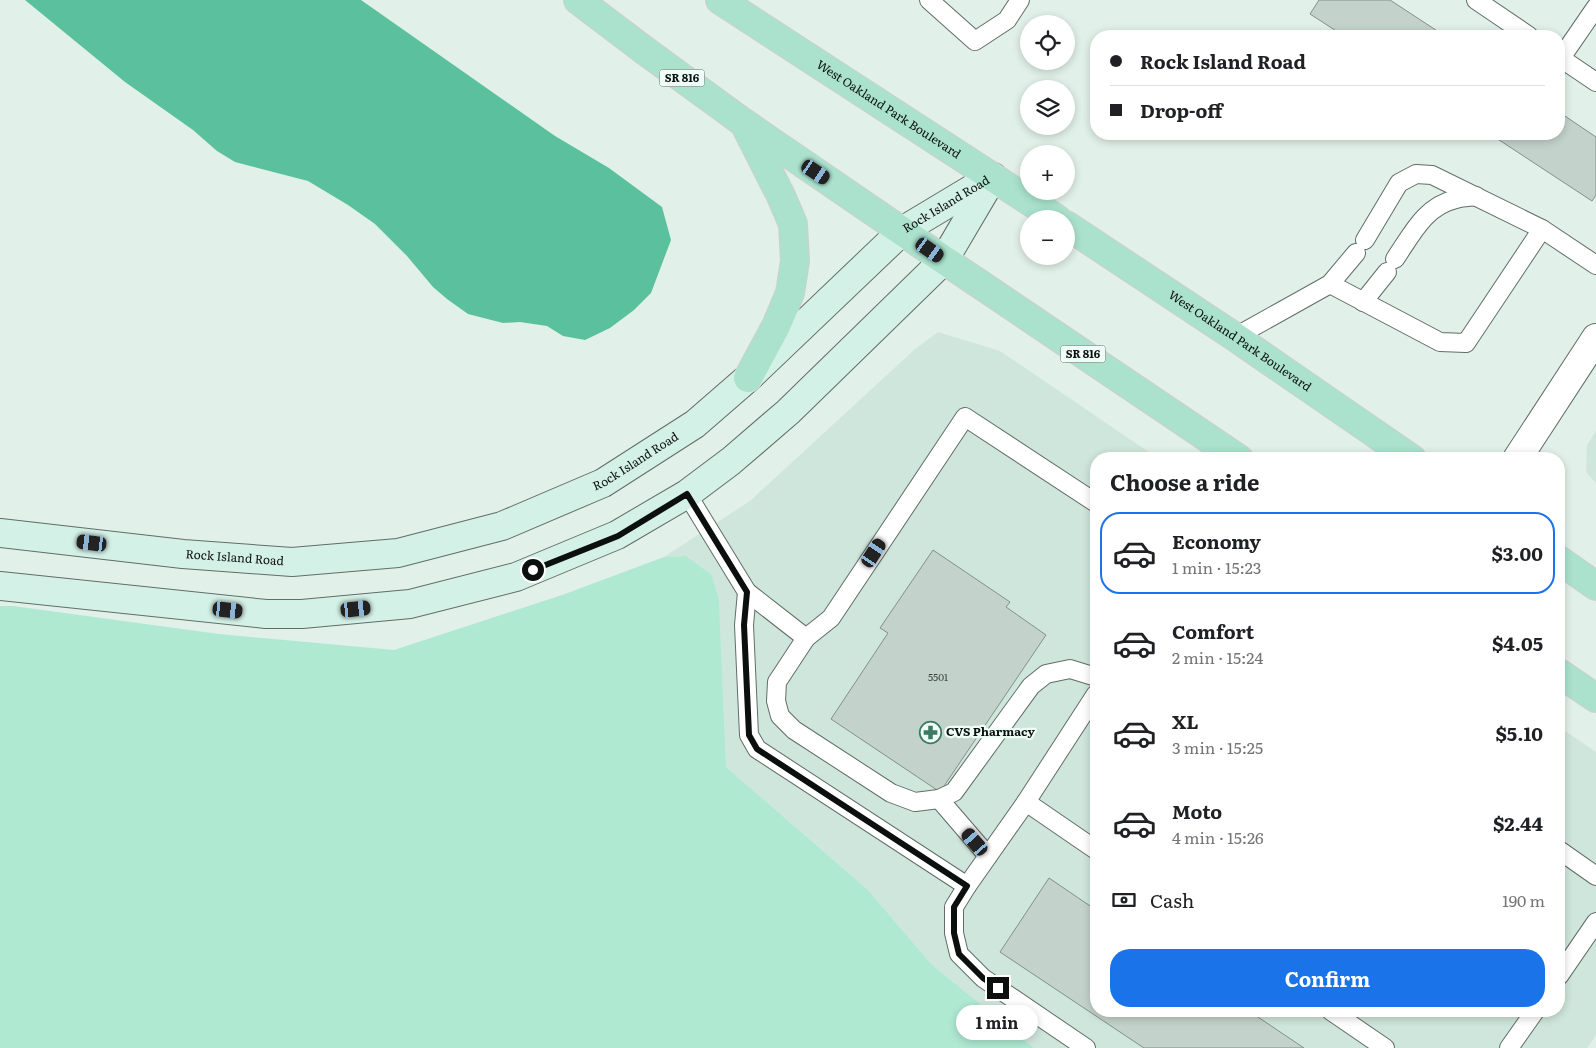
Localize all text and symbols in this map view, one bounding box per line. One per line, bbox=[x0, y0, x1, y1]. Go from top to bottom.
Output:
map controls bbox=[1020, 15, 1075, 265]
button: locate bbox=[1020, 15, 1075, 70]
text: Rock Island Road bbox=[1140, 47, 1306, 75]
street label: West Oakland Park Boulevard bbox=[813, 55, 965, 163]
road number: SR 816 bbox=[660, 70, 704, 86]
button: layers bbox=[1020, 80, 1075, 135]
text: Drop-off bbox=[1140, 96, 1223, 124]
button: + bbox=[1020, 145, 1075, 200]
car bbox=[799, 157, 832, 187]
street label: Rock Island Road bbox=[899, 170, 993, 237]
button: − bbox=[1020, 210, 1075, 265]
car bbox=[913, 235, 946, 265]
street label: West Oakland Park Boulevard bbox=[1165, 285, 1316, 395]
road number: SR 816 bbox=[1060, 346, 1106, 362]
street label: Rock Island Road bbox=[590, 427, 682, 494]
text: Choose a ride bbox=[1110, 465, 1259, 498]
text: Economy bbox=[1172, 527, 1261, 555]
icon: car bbox=[1112, 531, 1157, 576]
car bbox=[76, 534, 107, 552]
car bbox=[859, 536, 888, 570]
text: $3.00 bbox=[1491, 539, 1543, 567]
street label: Rock Island Road bbox=[185, 544, 285, 569]
text: 1 min · 15:23 bbox=[1172, 555, 1261, 579]
route start bbox=[522, 559, 544, 581]
car bbox=[340, 600, 371, 618]
car bbox=[212, 601, 243, 619]
text: Comfort bbox=[1172, 617, 1254, 645]
icon: car bbox=[1112, 621, 1157, 666]
text: $4.05 bbox=[1492, 629, 1543, 657]
text: 2 min · 15:24 bbox=[1172, 645, 1263, 669]
house number: 5501 bbox=[928, 669, 948, 684]
text: XL bbox=[1172, 707, 1199, 735]
icon: car bbox=[1112, 711, 1157, 756]
text: $5.10 bbox=[1496, 719, 1543, 747]
pharmacy icon: CVS Pharmacy bbox=[918, 720, 942, 744]
place label: CVS Pharmacy bbox=[946, 722, 1036, 740]
text: 3 min · 15:25 bbox=[1172, 735, 1263, 759]
text: Moto bbox=[1172, 797, 1222, 825]
icon: car bbox=[1112, 801, 1157, 846]
text: $2.44 bbox=[1493, 809, 1543, 837]
text: 4 min · 15:26 bbox=[1172, 825, 1264, 849]
car bbox=[959, 826, 990, 858]
icon: cash bbox=[1110, 886, 1138, 914]
text: Cash bbox=[1150, 886, 1194, 914]
text: 190 m bbox=[1502, 888, 1545, 912]
button: Confirm bbox=[1110, 949, 1545, 1007]
route end bbox=[987, 977, 1009, 999]
callout: 1 min bbox=[957, 1006, 1039, 1040]
text: 1 min bbox=[976, 1010, 1018, 1034]

